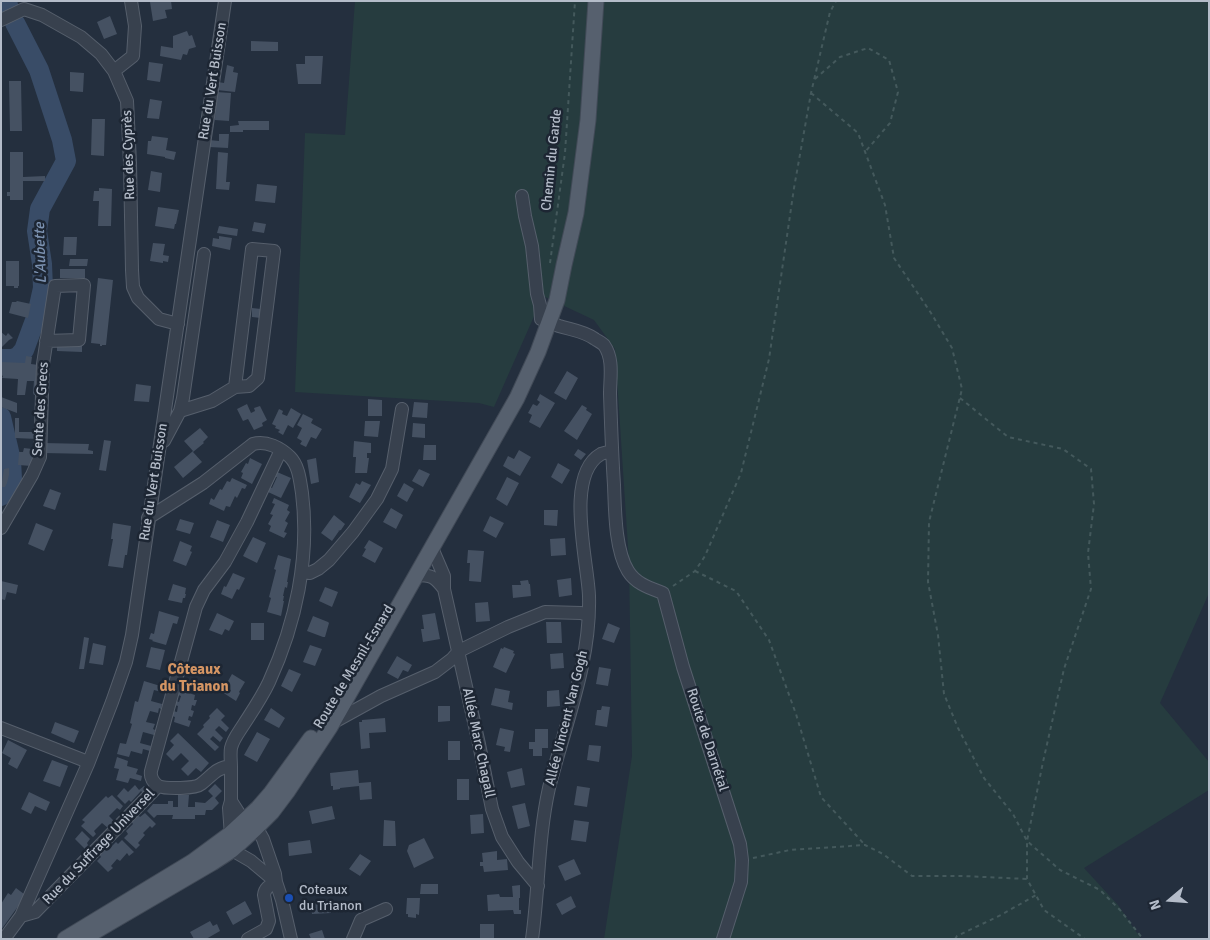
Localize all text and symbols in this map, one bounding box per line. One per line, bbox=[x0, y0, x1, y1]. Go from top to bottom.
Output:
street label: Rue du Vert Buisson bbox=[195, 21, 231, 141]
street label: Chemin du Garde bbox=[538, 108, 566, 212]
street label: Rue des Cyprès bbox=[119, 110, 139, 200]
water label: L'Aubette bbox=[31, 222, 51, 284]
street label: Sente des Grecs bbox=[29, 361, 53, 457]
street label: Rue du Vert Buisson bbox=[136, 422, 172, 542]
street label: Route de Mesnil-Esnard bbox=[310, 602, 398, 732]
street label: Allée Vincent Van Gogh bbox=[542, 649, 592, 787]
district label: Côteaux du Trianon bbox=[159, 661, 229, 696]
street label: Allée Marc Chagall bbox=[458, 686, 498, 800]
street label: Route de Darnétal bbox=[682, 686, 732, 794]
street label: Rue du Suffrage Universel bbox=[39, 786, 159, 908]
north arrow bbox=[1145, 875, 1195, 925]
place label: Coteaux du Trianon bbox=[299, 882, 362, 914]
marker: Coteaux du Trianon bbox=[283, 892, 295, 904]
text: N bbox=[1146, 898, 1165, 912]

